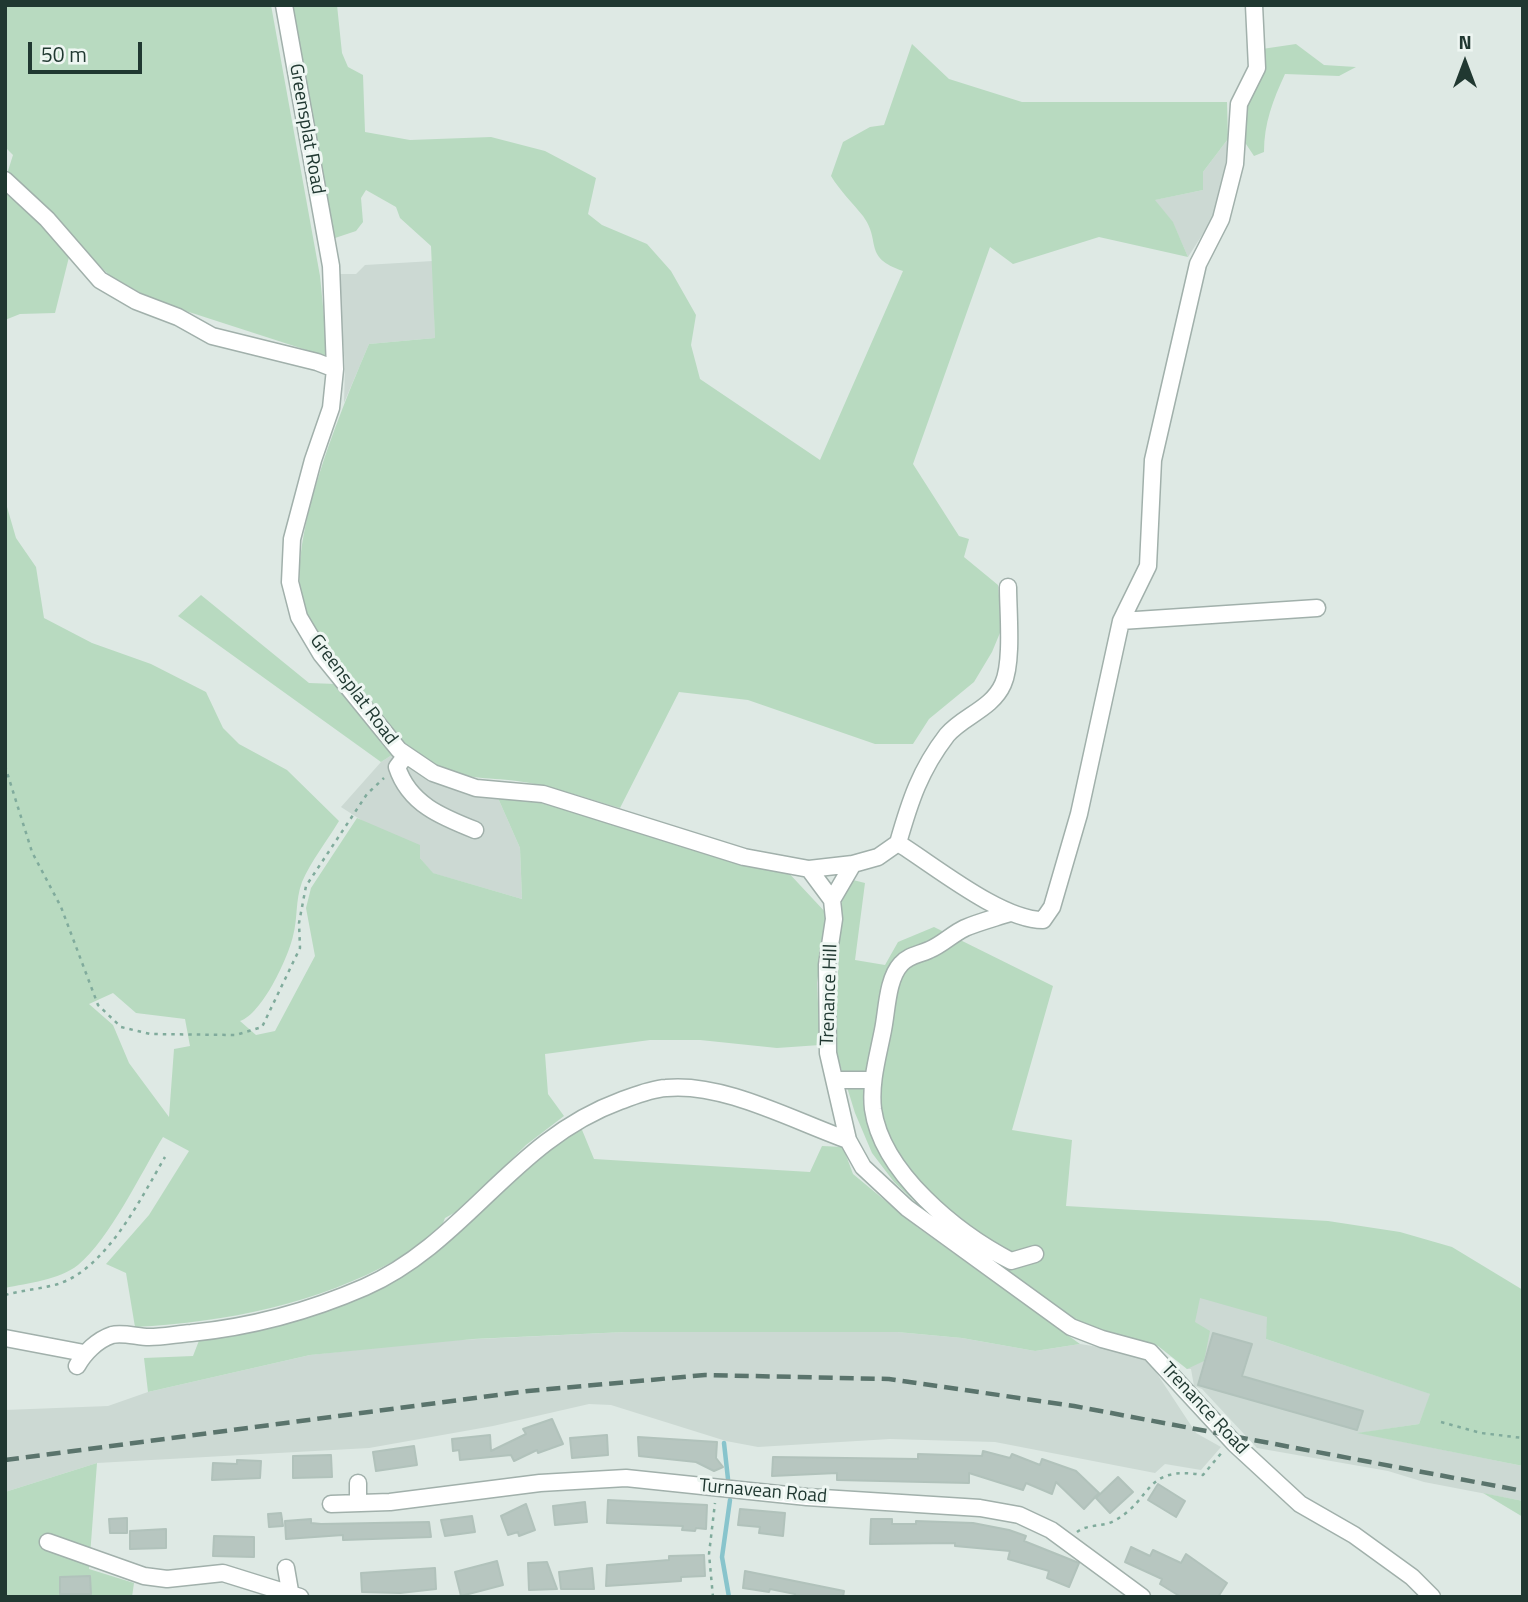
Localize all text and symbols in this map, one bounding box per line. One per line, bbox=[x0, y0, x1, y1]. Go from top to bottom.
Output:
text: N bbox=[1458, 27, 1472, 56]
scale bar bbox=[32, 28, 145, 72]
north arrow bbox=[1430, 28, 1500, 98]
text: 50 m bbox=[41, 38, 87, 70]
street label: Greensplat Road bbox=[283, 62, 329, 196]
street label: Greensplat Road bbox=[304, 630, 402, 750]
street label: Trenance Hill bbox=[817, 944, 843, 1046]
street label: Trenance Road bbox=[1156, 1358, 1252, 1460]
street label: Turnavean Road bbox=[698, 1475, 828, 1509]

